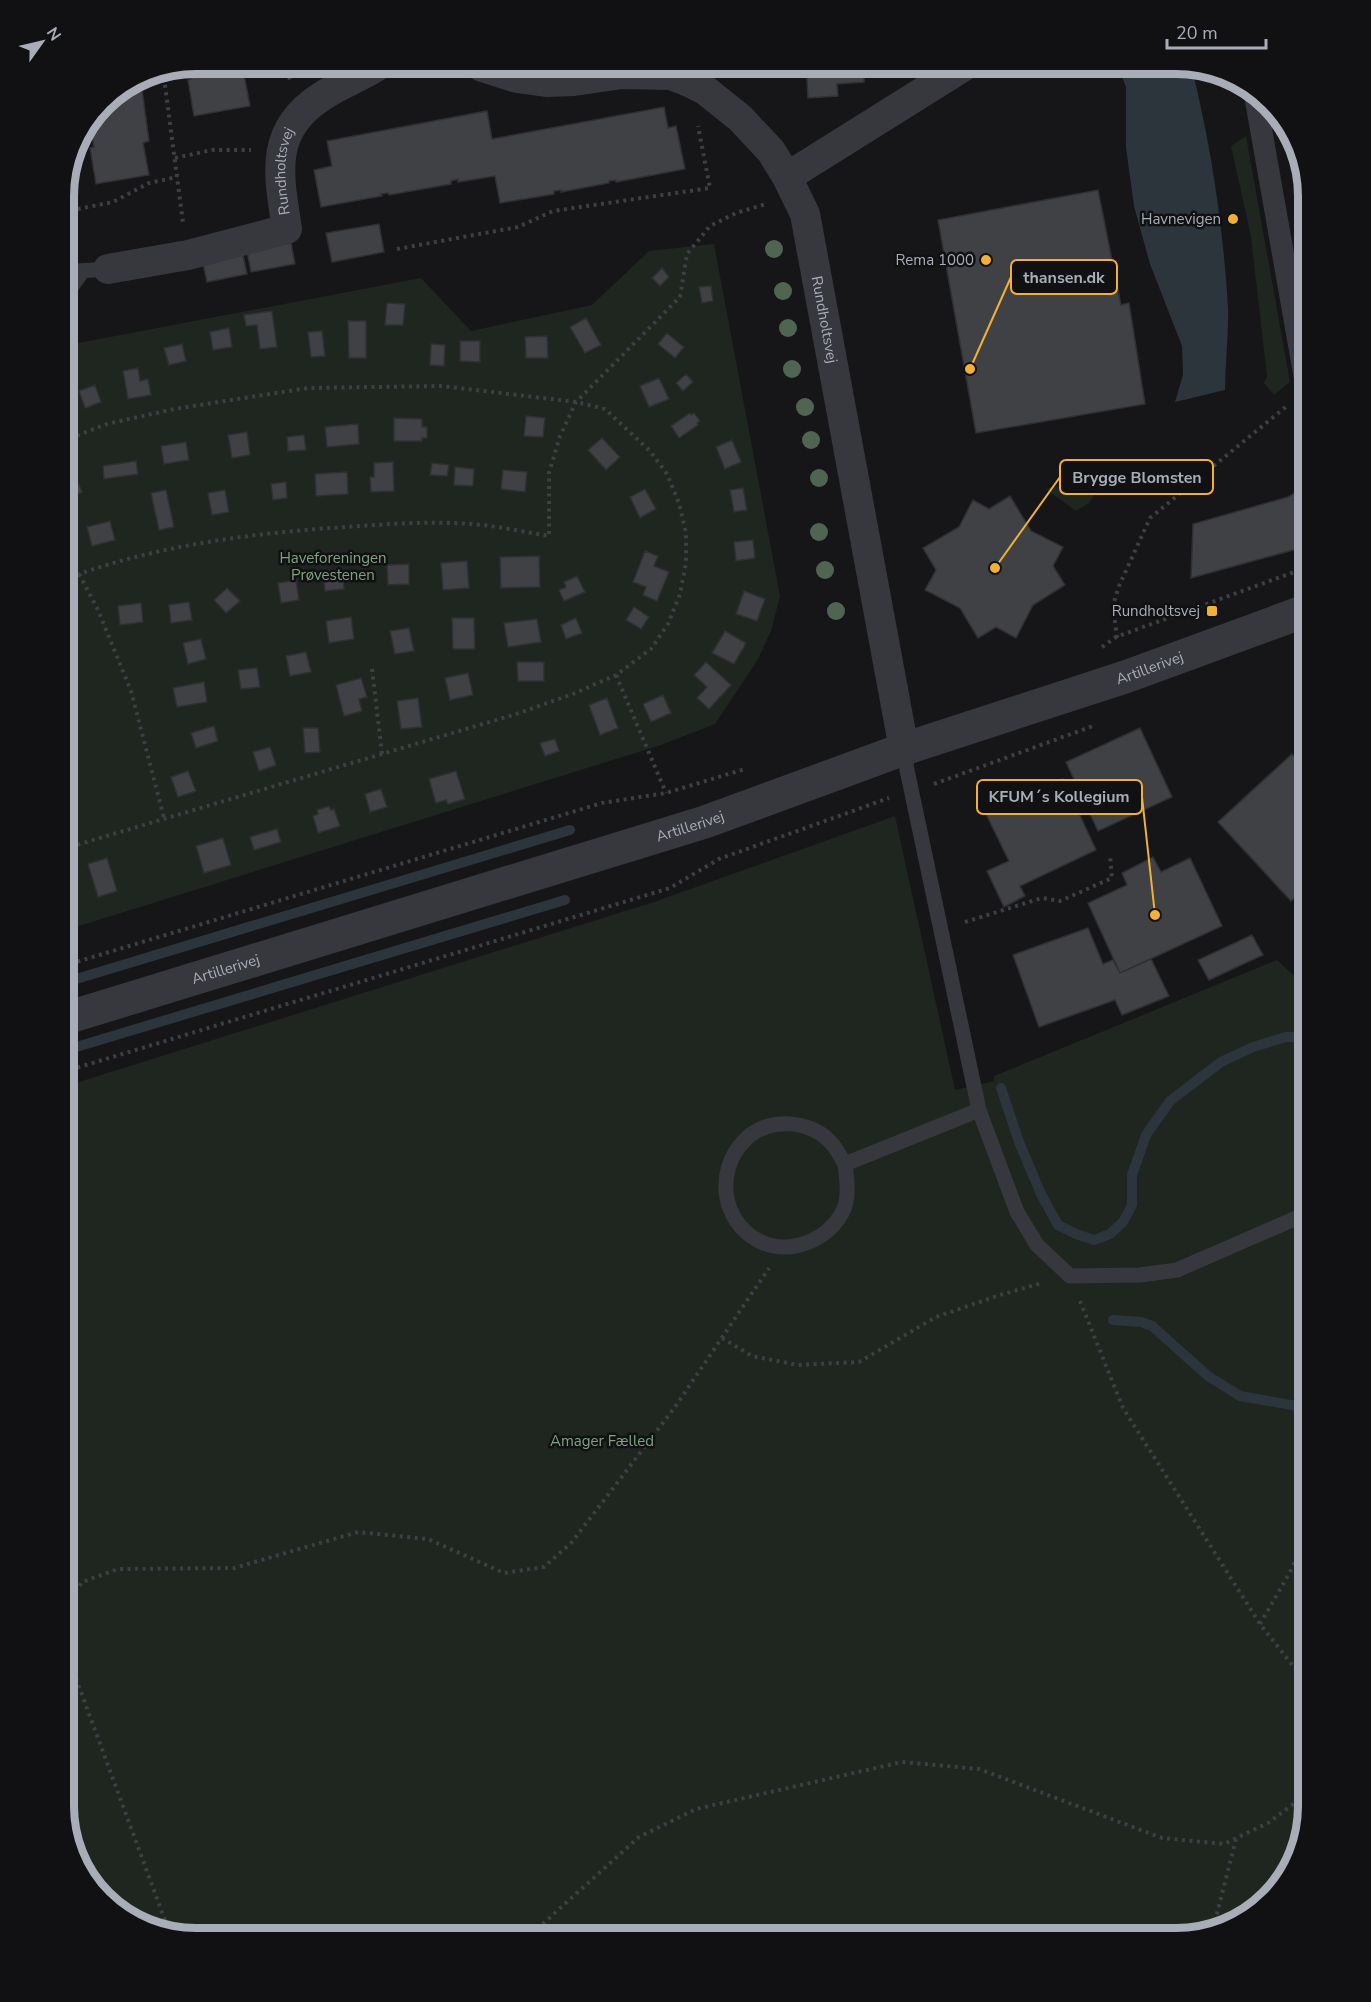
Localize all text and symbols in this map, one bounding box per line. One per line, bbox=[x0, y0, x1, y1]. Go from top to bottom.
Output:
north arrow bbox=[12, 12, 72, 72]
scale bar bbox=[1167, 12, 1266, 50]
text: 20 m bbox=[1176, 21, 1218, 45]
text: N bbox=[41, 23, 66, 45]
street label: Rundholtsvej bbox=[270, 124, 299, 216]
place label: Havnevigen bbox=[1141, 209, 1221, 229]
marker: Havnevigen bbox=[1226, 212, 1240, 226]
place label: Rema 1000 bbox=[896, 250, 974, 270]
marker: Rema 1000 bbox=[979, 253, 993, 267]
callout: thansen.dk bbox=[1011, 260, 1117, 294]
text: thansen.dk bbox=[1023, 267, 1105, 289]
street label: Rundholtsvej bbox=[807, 274, 842, 365]
callout: Brygge Blomsten bbox=[1060, 460, 1213, 494]
text: Brygge Blomsten bbox=[1072, 467, 1202, 489]
park label: Haveforeningen Prøvestenen bbox=[279, 548, 387, 585]
place label: Rundholtsvej bbox=[1112, 601, 1200, 621]
marker: Rundholtsvej bbox=[1205, 604, 1219, 618]
street label: Artillerivej bbox=[1113, 647, 1186, 689]
callout: KFUM´s Kollegium bbox=[977, 780, 1142, 814]
text: KFUM´s Kollegium bbox=[989, 786, 1129, 808]
street label: Artillerivej bbox=[654, 806, 727, 846]
street label: Artillerivej bbox=[189, 949, 262, 989]
park label: Amager Fælled bbox=[550, 1431, 654, 1451]

